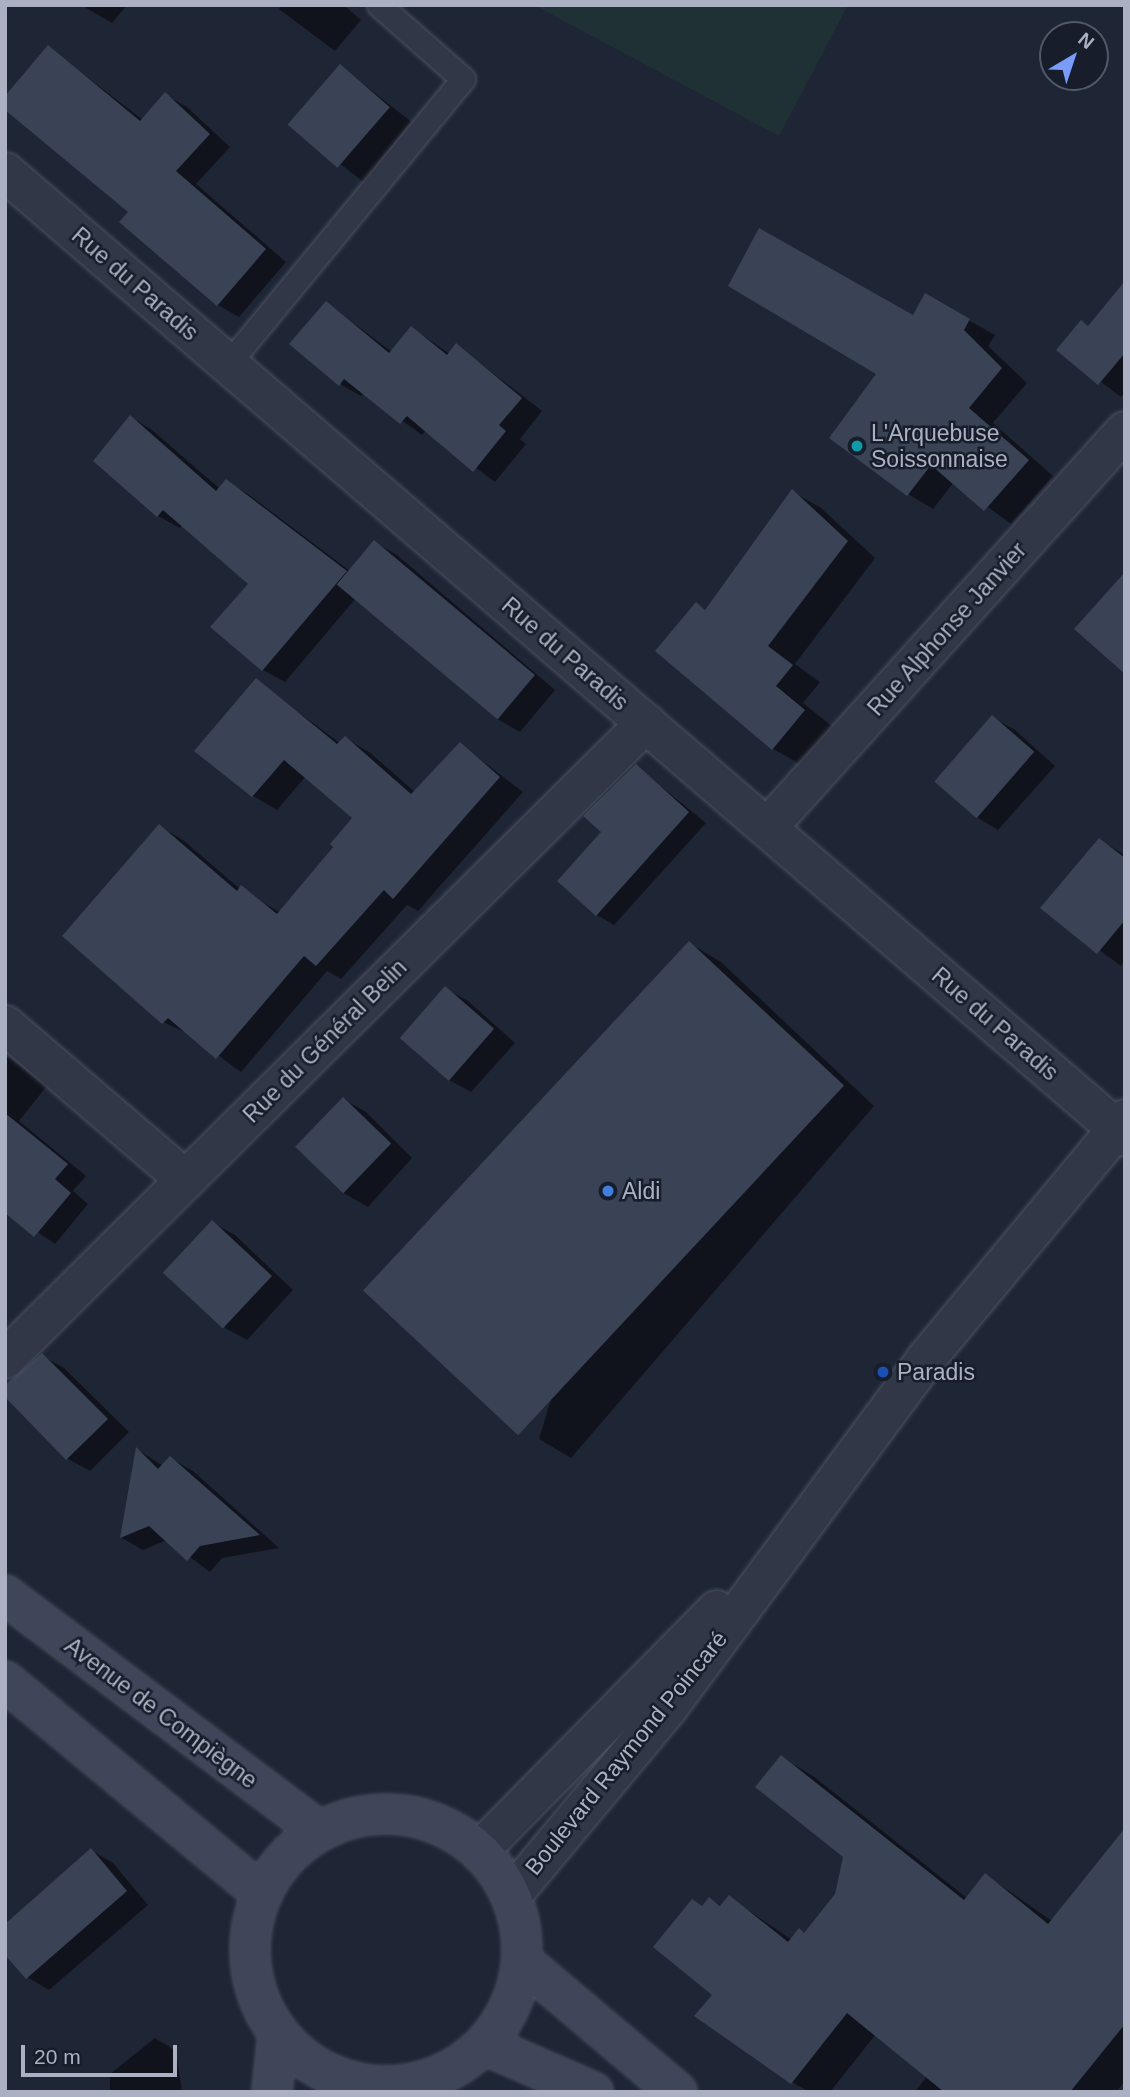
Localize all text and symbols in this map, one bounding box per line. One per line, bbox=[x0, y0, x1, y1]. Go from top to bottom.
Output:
north arrow bbox=[1039, 21, 1109, 91]
text: N bbox=[1074, 28, 1098, 53]
street label: Rue du Paradis bbox=[66, 222, 204, 346]
place label: L'Arquebuse Soissonnaise bbox=[871, 419, 1008, 473]
marker: L'Arquebuse Soissonnaise bbox=[849, 438, 865, 454]
street label: Rue Alphonse Janvier bbox=[861, 536, 1033, 722]
street label: Rue du Paradis bbox=[496, 592, 634, 716]
street label: Rue du Général Belin bbox=[237, 953, 413, 1129]
street label: Rue du Paradis bbox=[926, 962, 1064, 1086]
place label: Aldi bbox=[622, 1177, 660, 1205]
marker: Aldi bbox=[600, 1183, 616, 1199]
place label: Paradis bbox=[897, 1358, 975, 1386]
marker: Paradis bbox=[875, 1364, 891, 1380]
street label: Boulevard Raymond Poincaré bbox=[519, 1626, 733, 1880]
street label: Avenue de Compiègne bbox=[59, 1632, 263, 1794]
scale bar bbox=[24, 2030, 180, 2074]
text: 20 m bbox=[34, 2045, 81, 2068]

